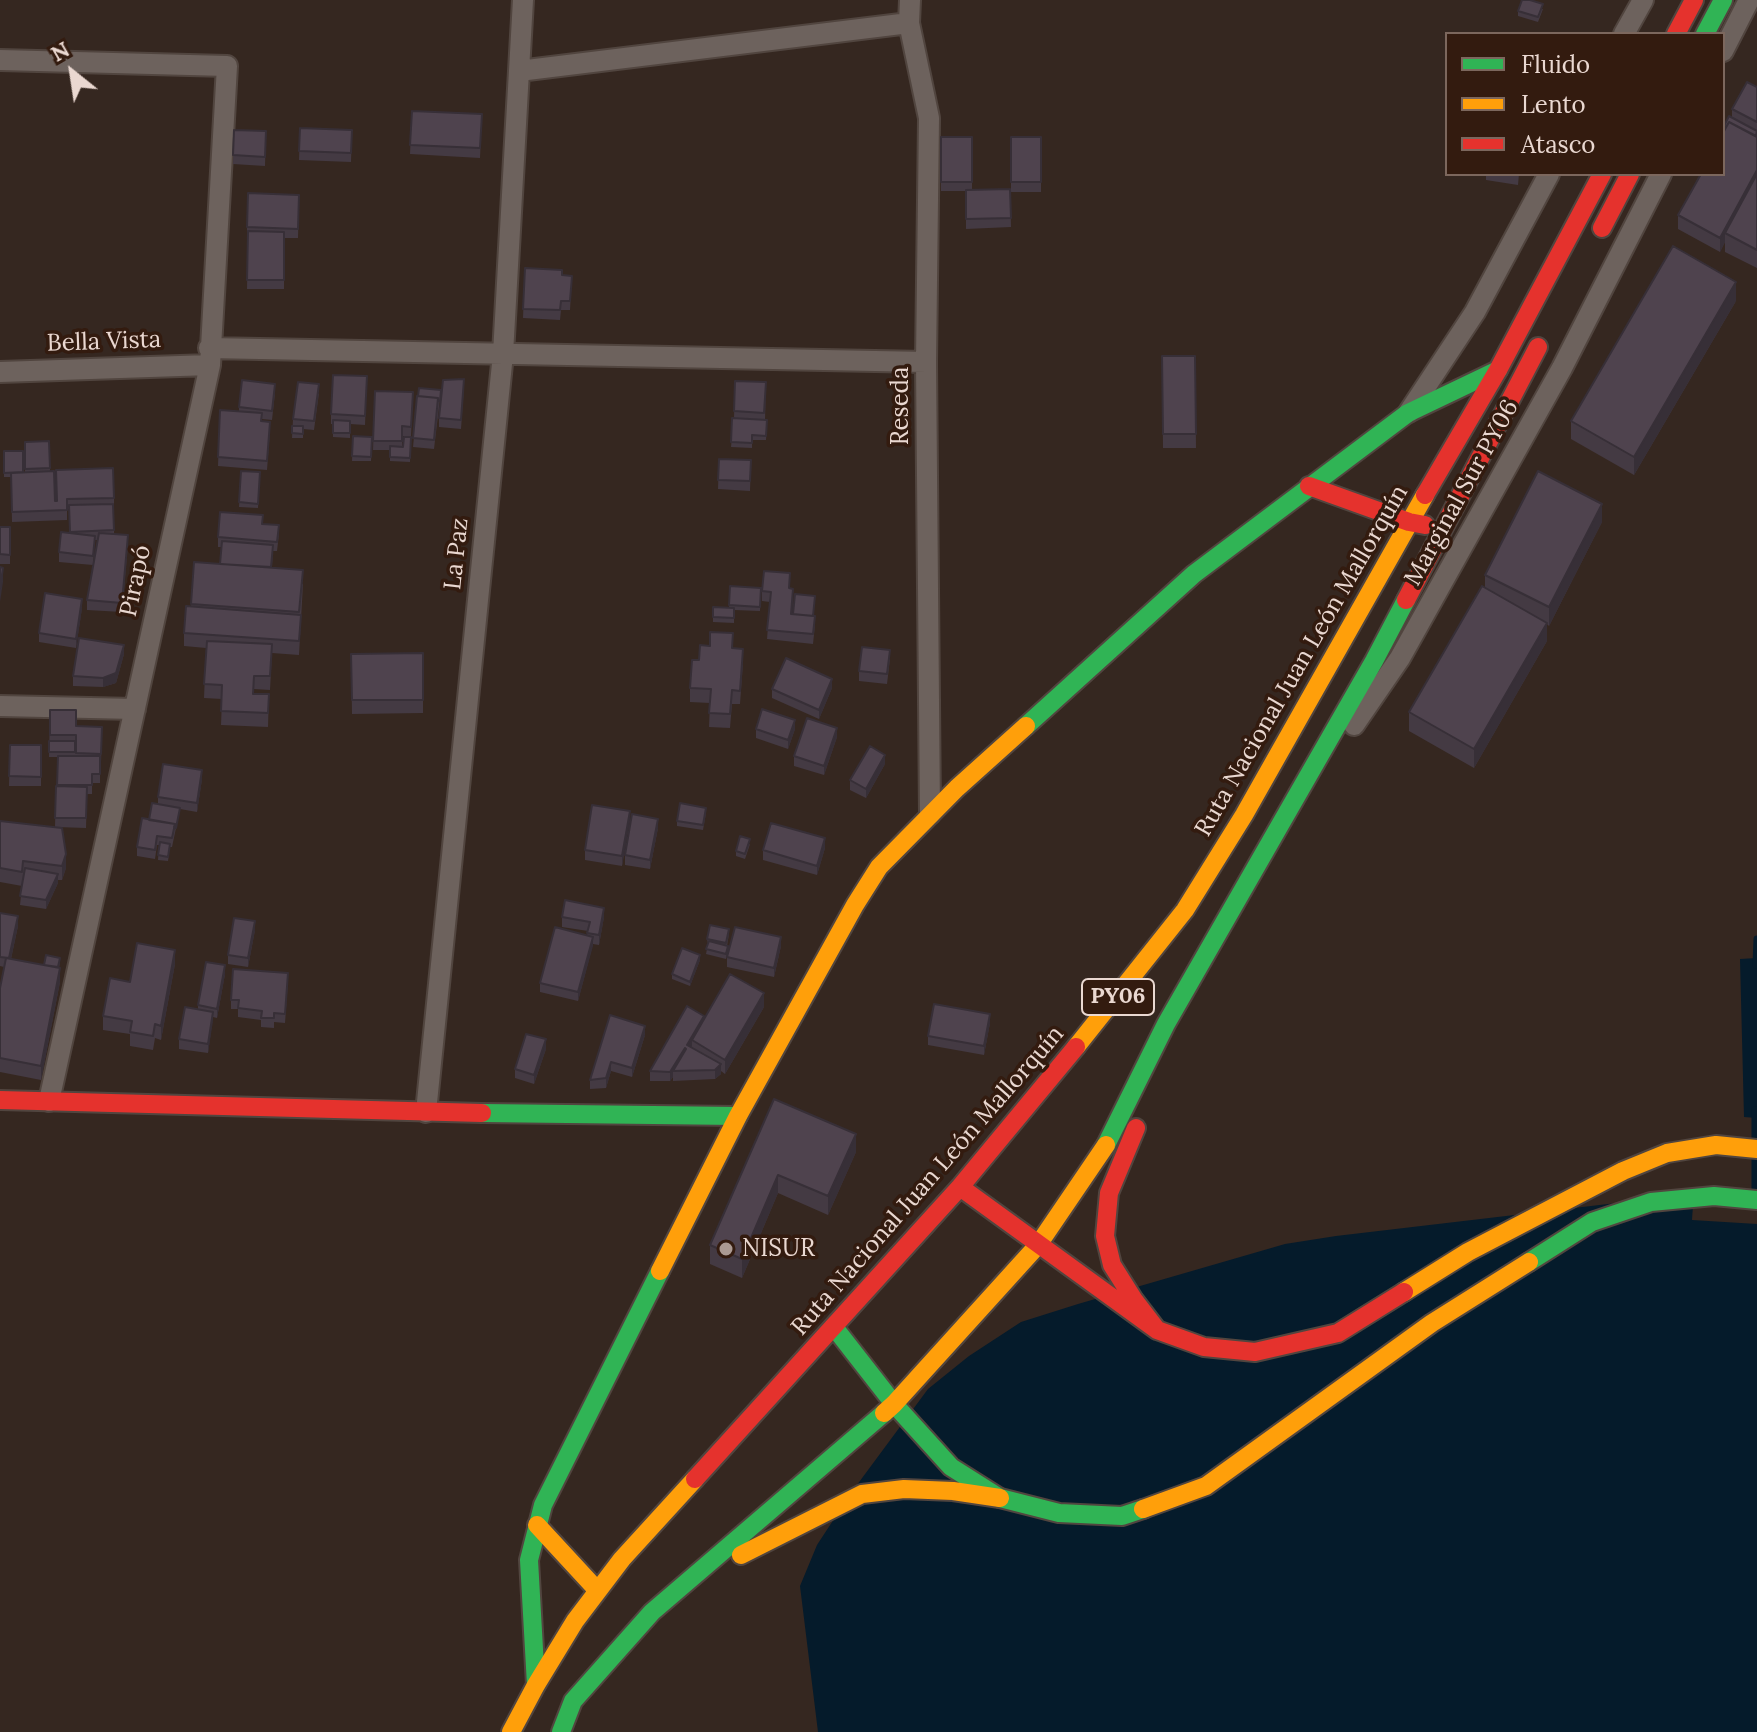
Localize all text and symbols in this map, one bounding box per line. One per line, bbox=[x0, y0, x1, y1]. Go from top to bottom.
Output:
north arrow bbox=[32, 32, 112, 112]
legend bbox=[1445, 32, 1725, 176]
text: N bbox=[46, 35, 74, 68]
text: Fluido bbox=[1521, 49, 1590, 80]
text: Lento bbox=[1521, 89, 1586, 120]
text: Atasco bbox=[1521, 129, 1595, 160]
street label: Bella Vista bbox=[46, 326, 162, 358]
street label: Reseda bbox=[887, 367, 915, 445]
street label: Marginal Sur PY06 bbox=[1399, 395, 1525, 591]
street label: Ruta Nacional Juan León Mallorquín bbox=[1189, 480, 1415, 842]
street label: La Paz bbox=[439, 517, 475, 591]
street label: Pirapó bbox=[114, 543, 158, 619]
road number: PY06 bbox=[1082, 979, 1154, 1015]
street label: Ruta Nacional Juan León Mallorquín bbox=[786, 1020, 1070, 1342]
place label: NISUR bbox=[742, 1235, 815, 1263]
marker: NISUR bbox=[717, 1240, 735, 1258]

